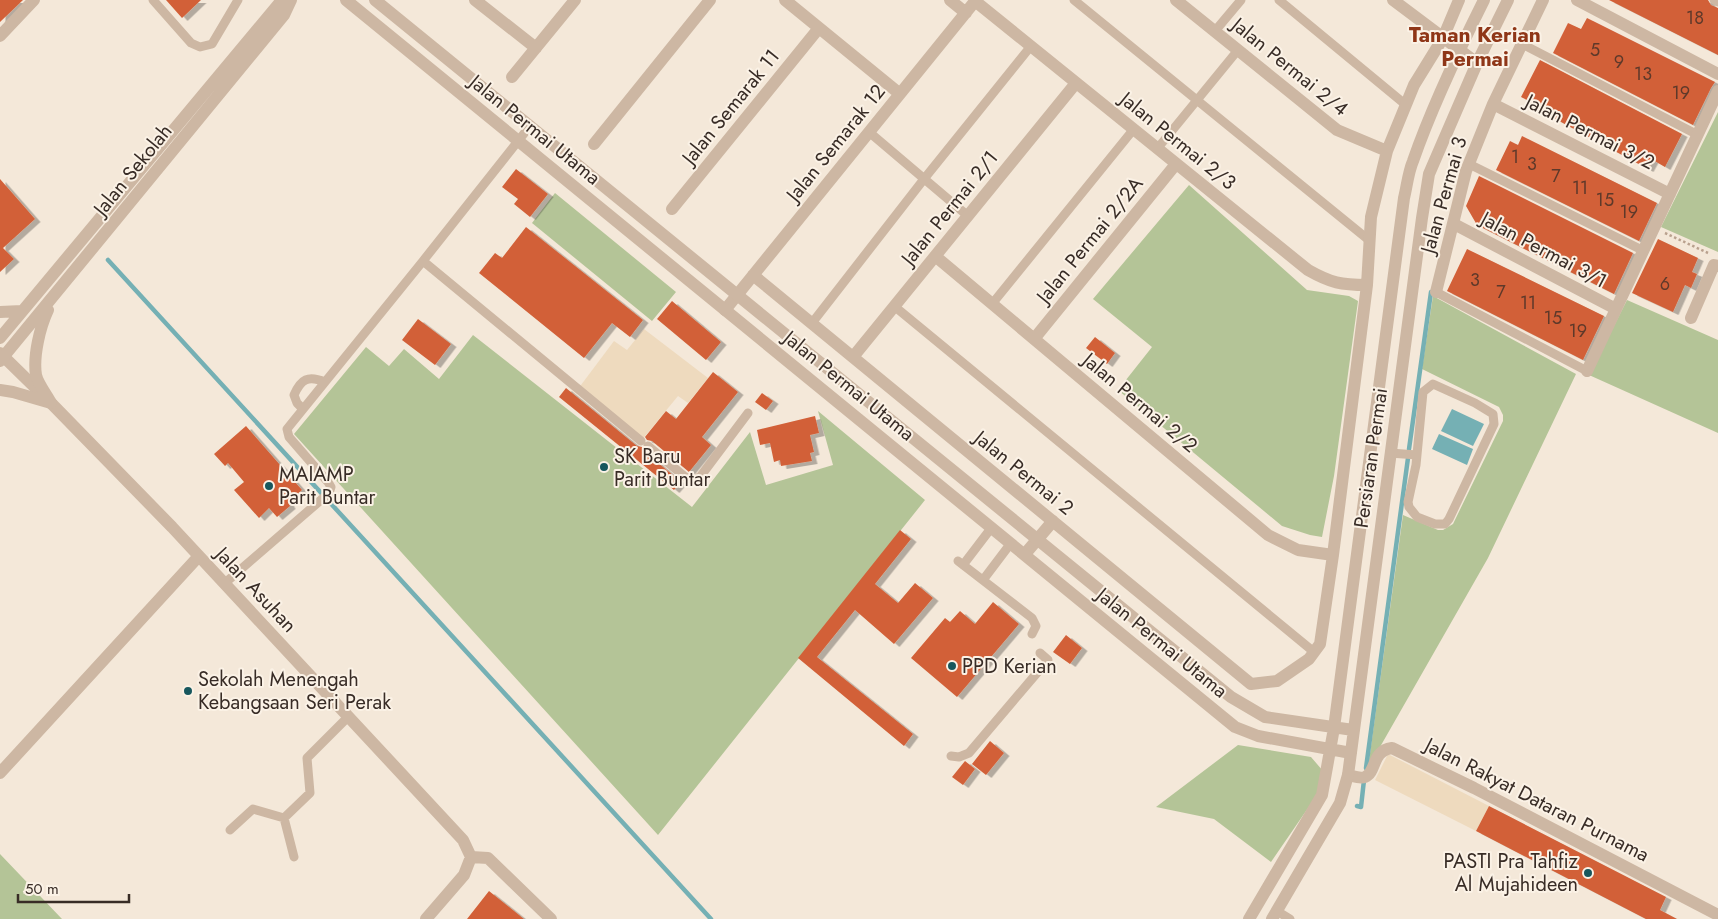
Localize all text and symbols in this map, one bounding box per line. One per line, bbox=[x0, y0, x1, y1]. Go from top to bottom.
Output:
house number: 18 bbox=[1686, 5, 1704, 31]
street label: Jalan Permai 2/4 bbox=[1223, 9, 1355, 123]
district label: Taman Kerian Permai bbox=[1409, 20, 1541, 74]
house number: 5 bbox=[1590, 37, 1600, 63]
street label: Jalan Semarak 11 bbox=[674, 43, 787, 173]
house number: 9 bbox=[1614, 49, 1624, 75]
house number: 13 bbox=[1634, 61, 1652, 87]
street label: Jalan Permai Utama bbox=[461, 66, 607, 192]
street label: Jalan Semarak 12 bbox=[778, 78, 892, 210]
house number: 19 bbox=[1672, 80, 1690, 106]
street label: Jalan Permai 2/3 bbox=[1111, 83, 1242, 197]
street label: Jalan Permai 3/2 bbox=[1522, 89, 1658, 175]
street label: Jalan Sekolah bbox=[85, 118, 179, 224]
street label: Jalan Permai 3 bbox=[1413, 133, 1474, 260]
house number: 1 bbox=[1511, 144, 1519, 170]
street label: Jalan Permai 2/1 bbox=[893, 145, 1005, 274]
house number: 3 bbox=[1527, 153, 1537, 175]
house number: 7 bbox=[1551, 163, 1561, 189]
street label: Jalan Permai 2/2A bbox=[1028, 170, 1151, 312]
house number: 11 bbox=[1572, 175, 1588, 201]
house number: 15 bbox=[1596, 187, 1614, 213]
house number: 19 bbox=[1620, 199, 1638, 225]
street label: Jalan Permai 3/1 bbox=[1473, 203, 1612, 295]
house number: 3 bbox=[1470, 267, 1480, 293]
house number: 6 bbox=[1660, 271, 1670, 297]
house number: 7 bbox=[1496, 279, 1506, 305]
house number: 11 bbox=[1520, 290, 1536, 316]
house number: 15 bbox=[1544, 305, 1562, 331]
house number: 19 bbox=[1569, 318, 1587, 344]
street label: Jalan Permai Utama bbox=[775, 322, 921, 448]
street label: Jalan Permai 2/2 bbox=[1074, 344, 1204, 460]
street label: Persiaran Permai bbox=[1347, 386, 1395, 530]
street label: Jalan Permai 2 bbox=[966, 422, 1080, 522]
place label: SK Baru Parit Buntar bbox=[614, 442, 710, 494]
place label: MAIAMP Parit Buntar bbox=[279, 460, 375, 512]
marker: SK Baru Parit Buntar bbox=[598, 461, 610, 473]
marker: MAIAMP Parit Buntar bbox=[263, 480, 275, 492]
street label: Jalan Asuhan bbox=[207, 539, 303, 639]
street label: Jalan Permai Utama bbox=[1088, 579, 1234, 705]
place label: PPD Kerian bbox=[962, 652, 1057, 681]
marker: PPD Kerian bbox=[946, 660, 958, 672]
place label: Sekolah Menengah Kebangsaan Seri Perak bbox=[198, 665, 391, 717]
marker: Sekolah Menengah Kebangsaan Seri Perak bbox=[182, 685, 194, 697]
street label: Jalan Rakyat Dataran Purnama bbox=[1417, 729, 1654, 869]
place label: PASTI Pra Tahfiz Al Mujahideen bbox=[1444, 847, 1578, 899]
marker: PASTI Pra Tahfiz Al Mujahideen bbox=[1582, 867, 1594, 879]
scale bar bbox=[18, 872, 129, 904]
text: 50 m bbox=[25, 878, 59, 900]

